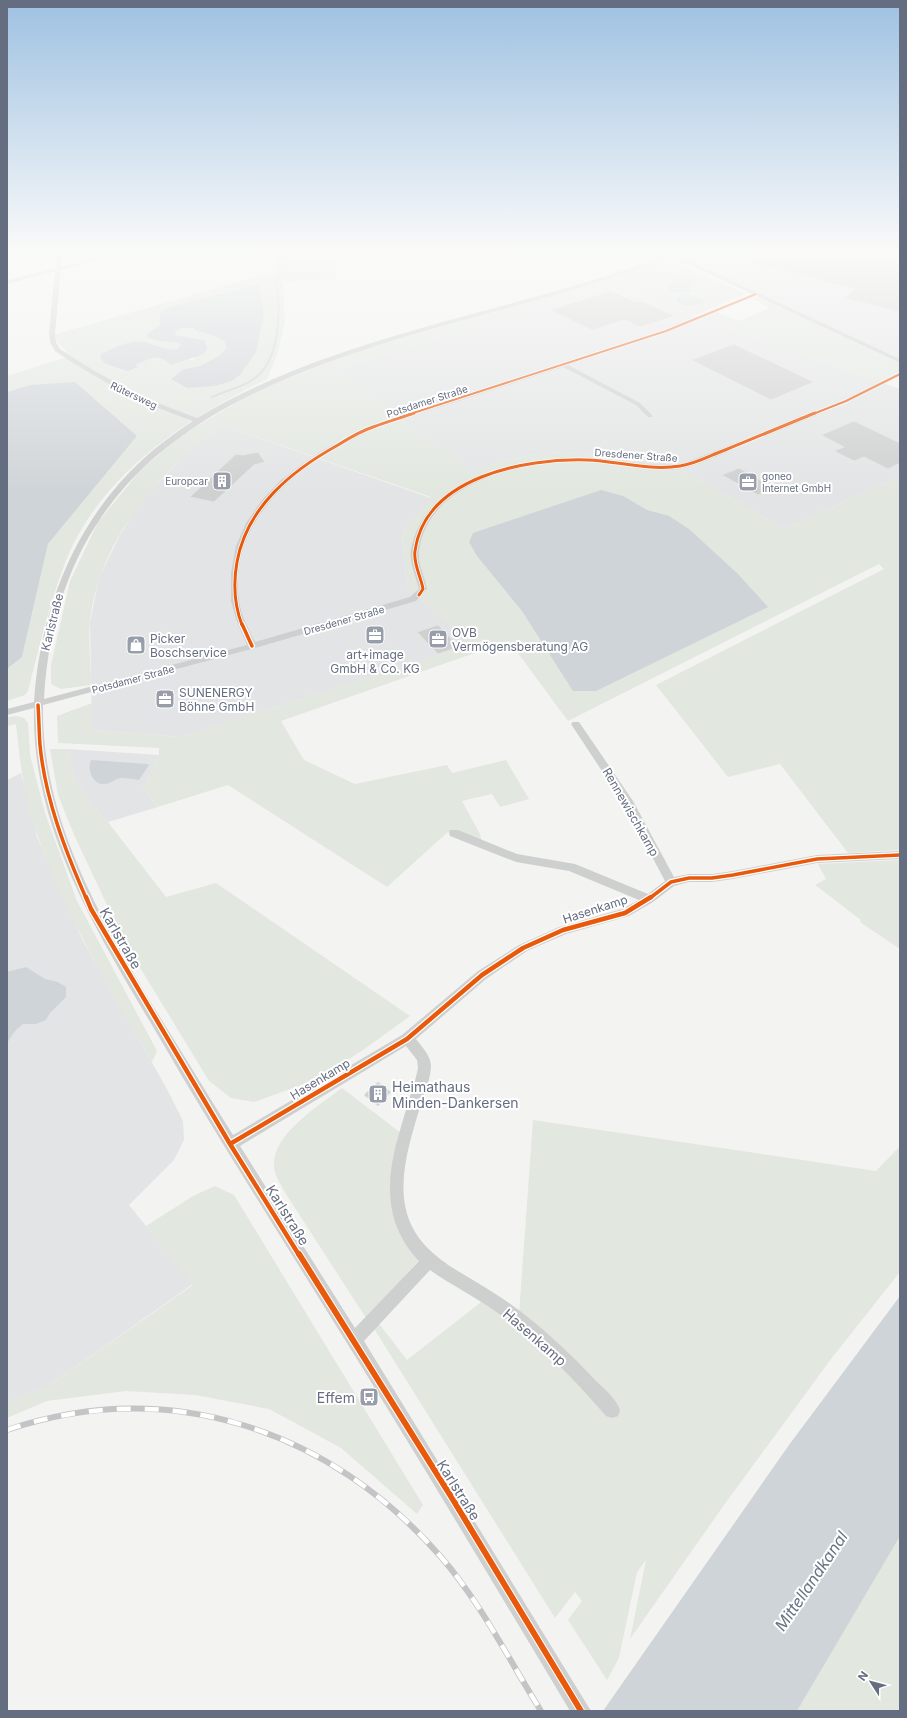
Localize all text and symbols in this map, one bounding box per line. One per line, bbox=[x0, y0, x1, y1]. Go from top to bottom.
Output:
street label: Rütersweg bbox=[109, 379, 159, 411]
street label: Potsdamer Straße bbox=[385, 382, 469, 420]
street label: Dresdener Straße bbox=[594, 446, 678, 464]
building icon: Europcar bbox=[211, 470, 233, 492]
place label: goneo Internet GmbH bbox=[762, 470, 831, 494]
office icon: goneo Internet GmbH bbox=[737, 471, 759, 493]
place label: Europcar bbox=[165, 475, 208, 487]
street label: Karlstraße bbox=[38, 592, 66, 652]
street label: Dresdener Straße bbox=[302, 603, 386, 637]
office icon: art+image GmbH & Co. KG bbox=[364, 624, 386, 646]
place label: OVB Vermögensberatung AG bbox=[452, 625, 588, 654]
office icon: OVB Vermögensberatung AG bbox=[427, 628, 449, 650]
place label: Picker Boschservice bbox=[150, 631, 227, 660]
shop icon: Picker Boschservice bbox=[125, 634, 147, 656]
place label: art+image GmbH & Co. KG bbox=[330, 647, 420, 676]
street label: Potsdamer Straße bbox=[91, 662, 176, 696]
place label: SUNENERGY Böhne GmbH bbox=[179, 685, 254, 714]
office icon: SUNENERGY Böhne GmbH bbox=[154, 688, 176, 710]
street label: Rennewischkamp bbox=[600, 765, 662, 859]
street label: Hasenkamp bbox=[561, 891, 629, 927]
street label: Karlstraße bbox=[97, 904, 145, 972]
street label: Hasenkamp bbox=[287, 1055, 353, 1103]
place label: Heimathaus Minden-Dankersen bbox=[392, 1078, 519, 1111]
building icon: Heimathaus Minden-Dankersen bbox=[367, 1083, 389, 1105]
street label: Karlstraße bbox=[263, 1182, 313, 1248]
street label: Hasenkamp bbox=[500, 1305, 570, 1369]
bus stop icon: Effem bbox=[358, 1386, 380, 1408]
place label: Effem bbox=[317, 1389, 355, 1406]
street label: Karlstraße bbox=[434, 1457, 484, 1523]
water label: Mittellandkanal bbox=[770, 1527, 852, 1635]
north arrow bbox=[851, 1662, 891, 1702]
text: N bbox=[855, 1669, 871, 1684]

